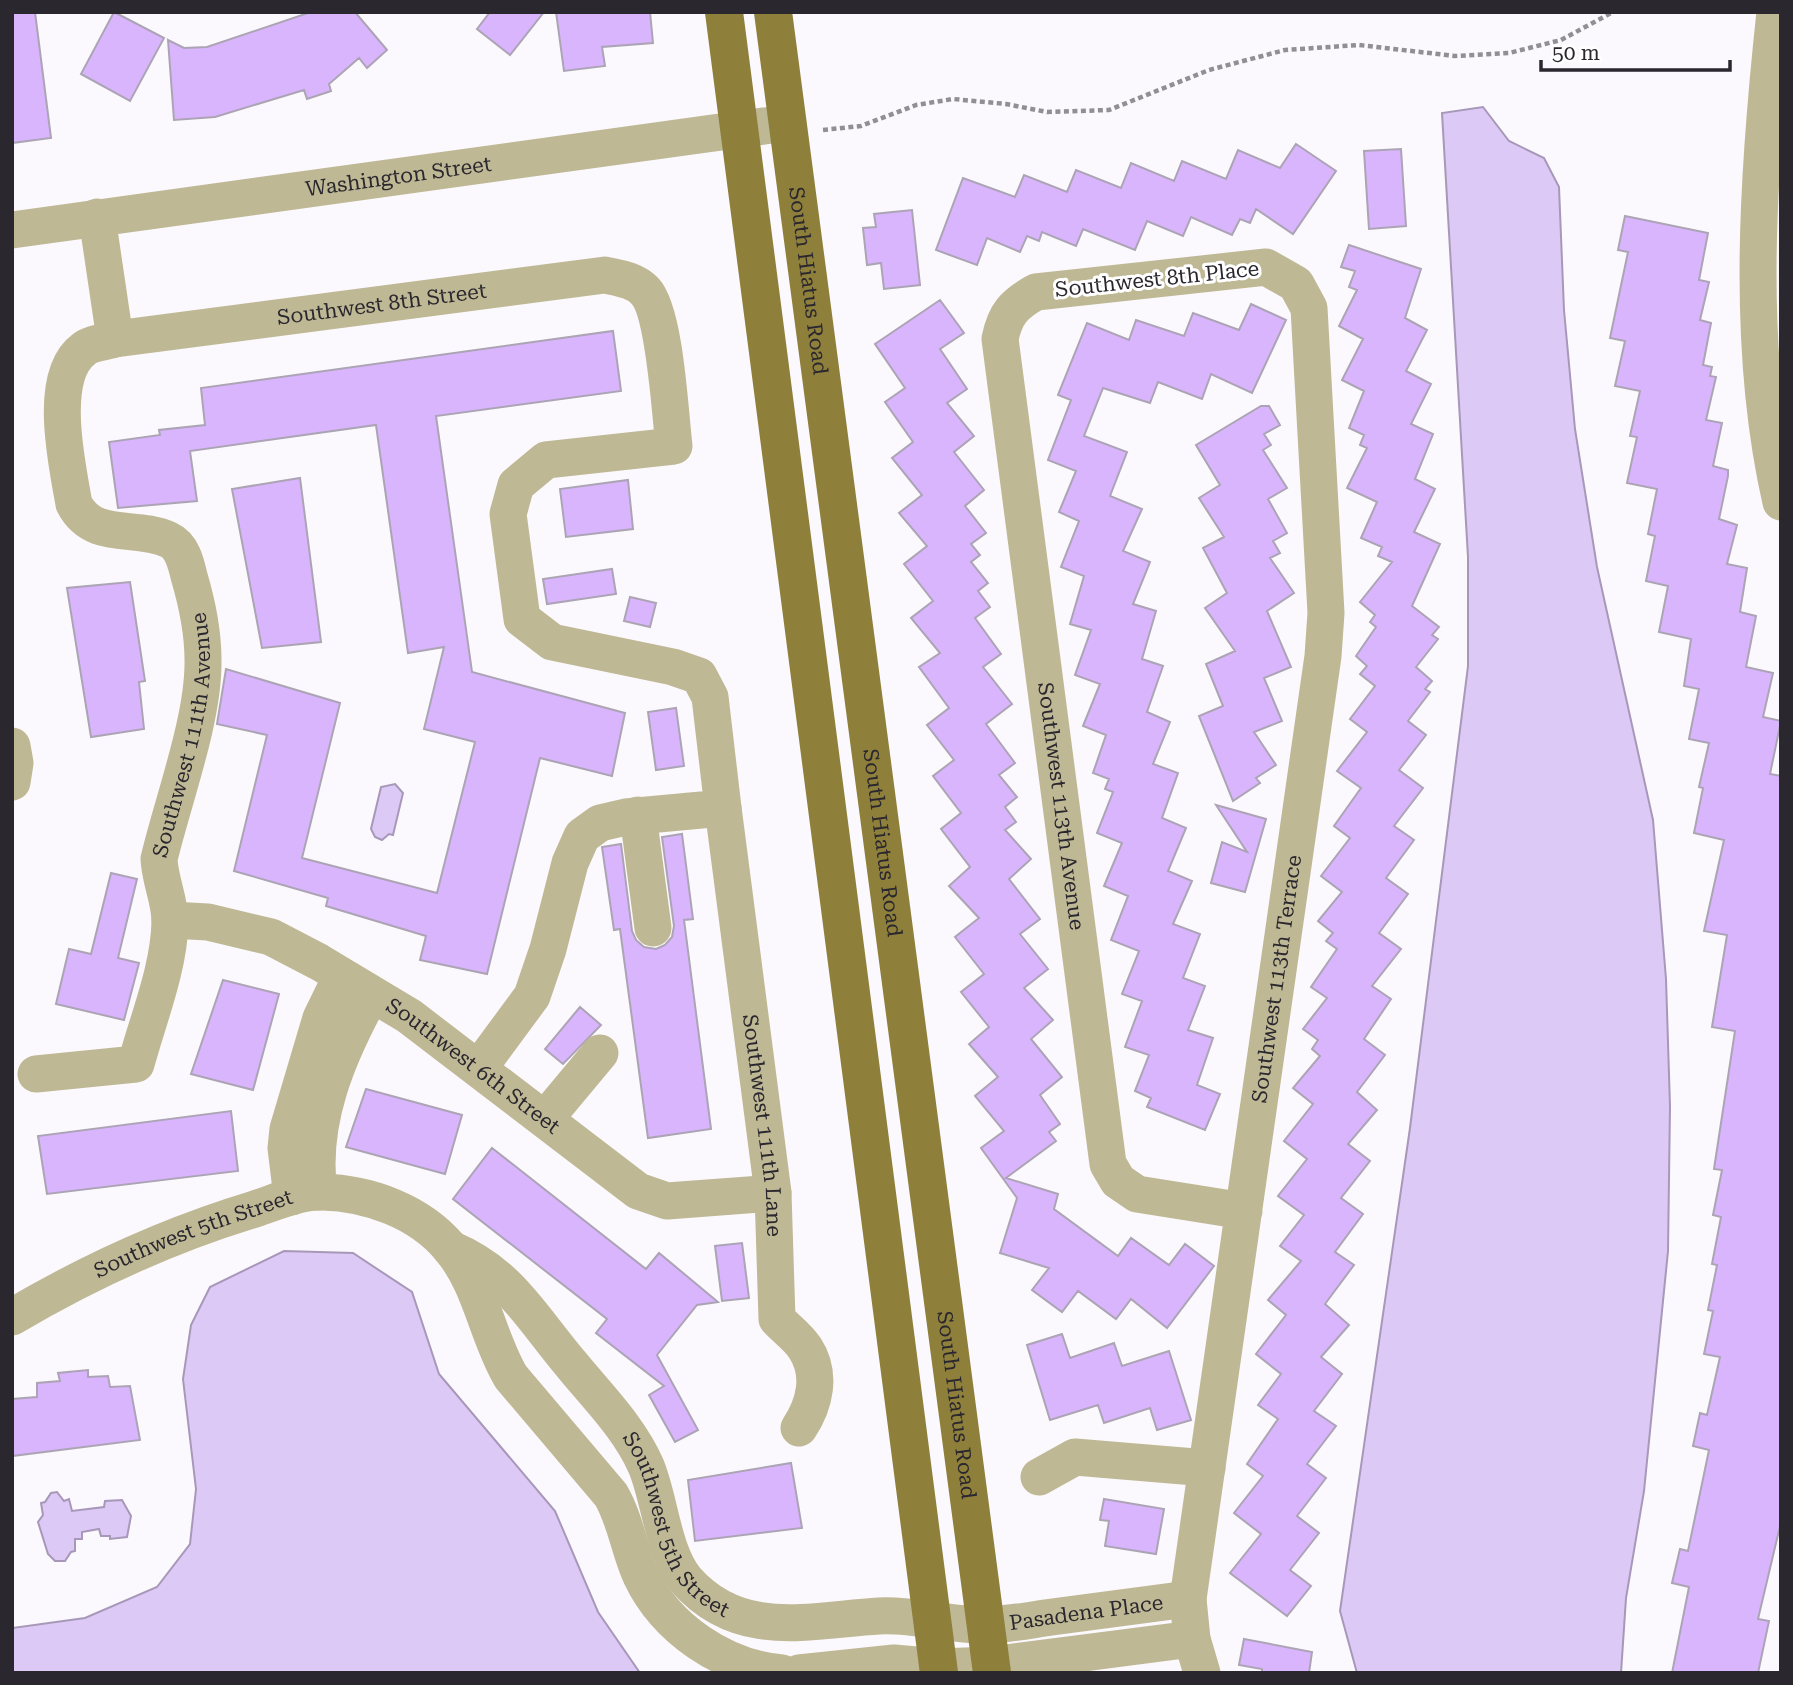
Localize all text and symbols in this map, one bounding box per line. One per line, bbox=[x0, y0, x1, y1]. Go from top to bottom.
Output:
scale bar bbox=[1541, 28, 1730, 72]
text: 50 m bbox=[1552, 41, 1600, 65]
street label: Washington Street bbox=[304, 152, 493, 201]
street label: South Hiatus Road bbox=[784, 185, 833, 377]
street label: Southwest 8th Place bbox=[1054, 256, 1260, 302]
street label: Southwest 8th Street bbox=[276, 279, 488, 330]
street label: Southwest 111th Avenue bbox=[148, 611, 215, 860]
street label: Southwest 113th Avenue bbox=[1033, 681, 1089, 932]
street label: South Hiatus Road bbox=[858, 747, 907, 939]
street label: Southwest 113th Terrace bbox=[1247, 853, 1306, 1104]
street label: Southwest 6th Street bbox=[382, 993, 565, 1139]
street label: Southwest 111th Lane bbox=[738, 1013, 786, 1237]
street label: Southwest 5th Street bbox=[90, 1185, 296, 1283]
street label: South Hiatus Road bbox=[932, 1309, 981, 1501]
street label: Southwest 5th Street bbox=[618, 1427, 733, 1622]
street label: Pasadena Place bbox=[1008, 1590, 1165, 1635]

